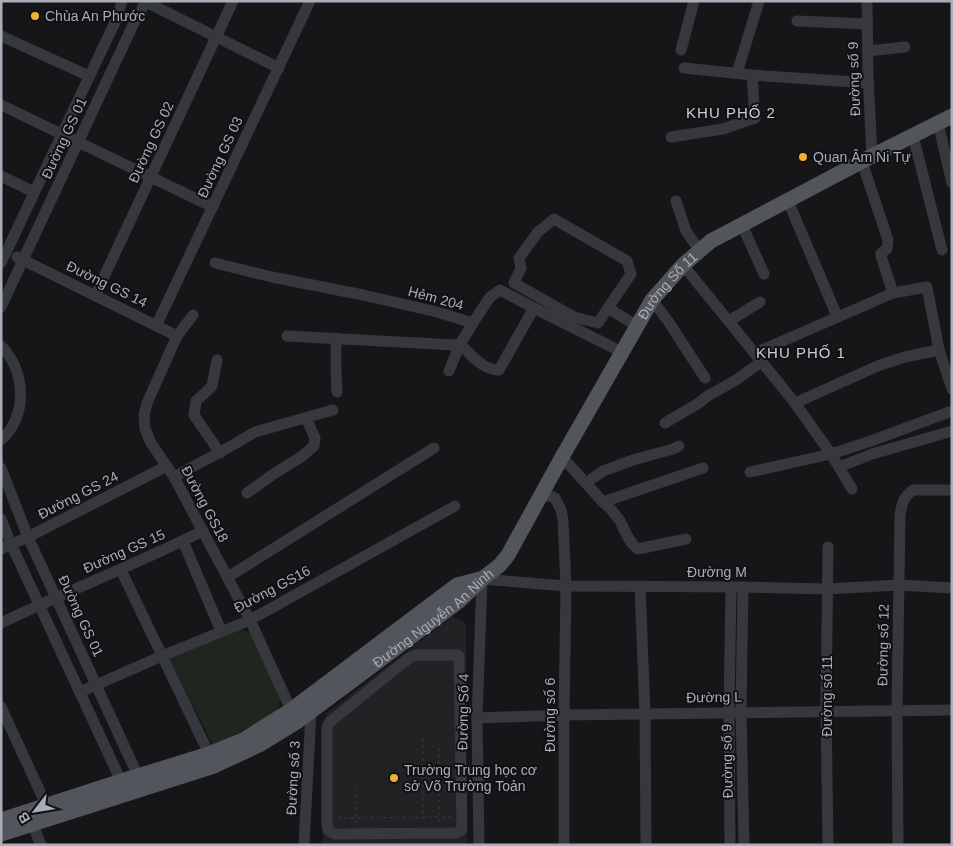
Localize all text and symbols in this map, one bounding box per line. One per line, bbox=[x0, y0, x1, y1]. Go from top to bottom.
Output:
place label: Chùa An Phước bbox=[45, 8, 145, 24]
marker: Chùa An Phước bbox=[29, 10, 41, 22]
street label: Đường số 9 bbox=[845, 41, 863, 117]
street label: Đường GS 01 bbox=[38, 95, 90, 181]
street label: Đường GS 02 bbox=[125, 99, 177, 185]
district label: KHU PHỐ 2 bbox=[686, 104, 776, 121]
street label: Đường GS 03 bbox=[194, 114, 246, 200]
place label: Quan Âm Ni Tự bbox=[813, 149, 911, 165]
marker: Quan Âm Ni Tự bbox=[797, 151, 809, 163]
street label: Đường Số 11 bbox=[635, 248, 700, 322]
street label: Đường GS 14 bbox=[64, 258, 150, 311]
street label: Hẻm 204 bbox=[406, 283, 466, 313]
district label: KHU PHỐ 1 bbox=[756, 344, 846, 361]
street label: Đường GS18 bbox=[178, 463, 232, 545]
street label: Đường GS 24 bbox=[35, 468, 121, 522]
street label: Đường GS 15 bbox=[81, 526, 168, 576]
street label: Đường GS16 bbox=[231, 562, 313, 616]
street label: Đường M bbox=[687, 564, 747, 580]
street label: Đường Nguyễn An Ninh bbox=[370, 565, 496, 671]
street label: Đường GS 01 bbox=[55, 573, 107, 659]
street label: Đường số 12 bbox=[874, 603, 892, 686]
street label: Đường số 11 bbox=[819, 655, 835, 737]
street label: Đường Số 4 bbox=[454, 673, 472, 751]
street label: Đường số 6 bbox=[542, 677, 558, 752]
street label: Đường L bbox=[686, 689, 742, 705]
street label: Đường số 9 bbox=[718, 723, 736, 798]
street label: Đường số 3 bbox=[283, 740, 303, 816]
place label: Trường Trung học cơ sở Võ Trường Toản bbox=[404, 762, 537, 794]
marker: Trường Trung học cơ sở Võ Trường Toản bbox=[388, 772, 400, 784]
north arrow bbox=[10, 786, 60, 836]
text: B bbox=[14, 809, 33, 826]

